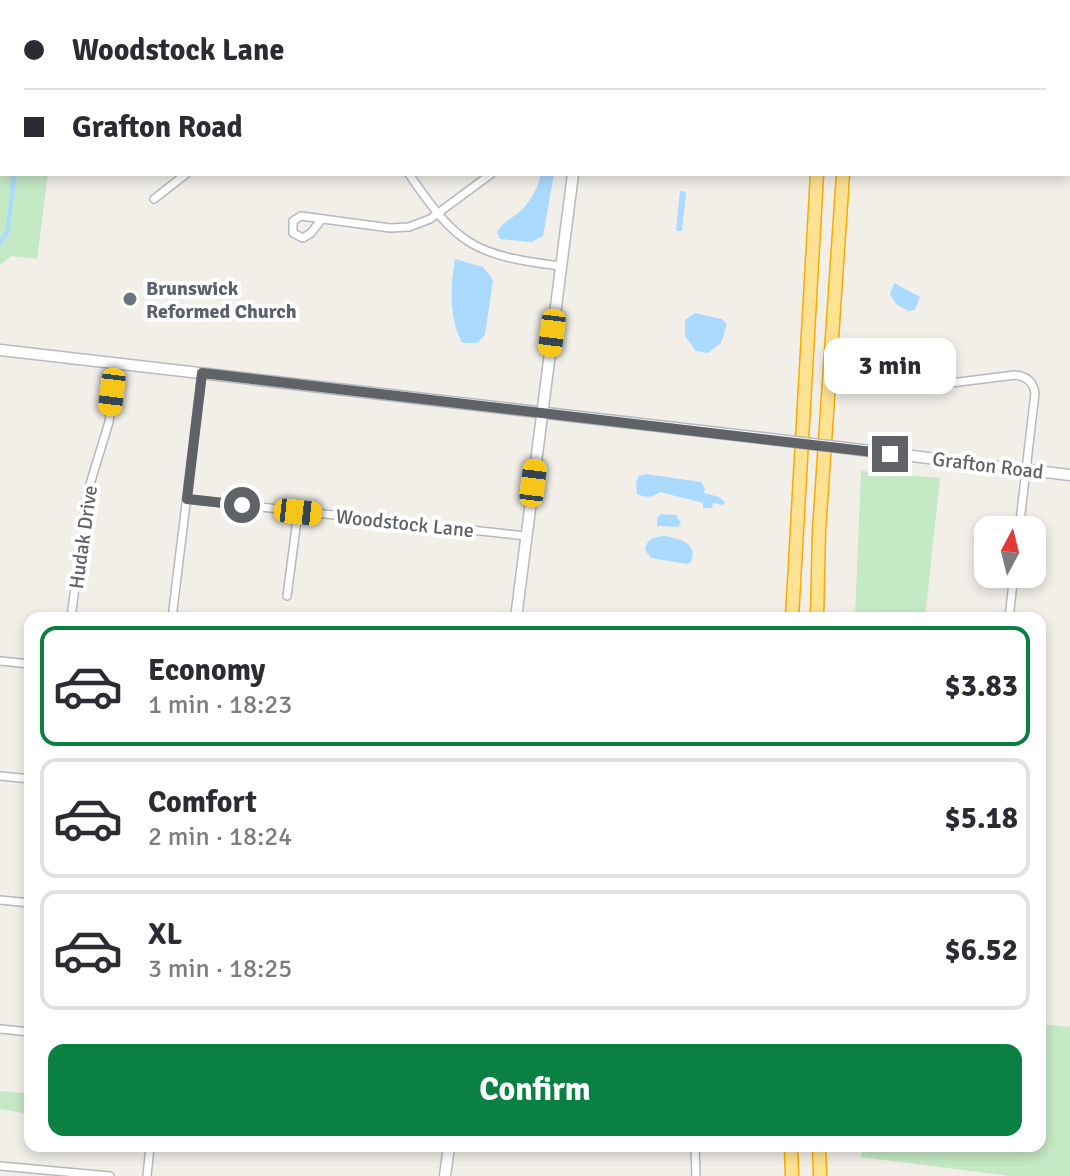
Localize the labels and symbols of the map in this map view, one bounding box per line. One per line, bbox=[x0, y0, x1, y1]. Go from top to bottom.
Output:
place label: Brunswick Reformed Church bbox=[146, 276, 297, 324]
marker: Brunswick Reformed Church bbox=[121, 290, 139, 308]
car bbox=[537, 308, 567, 358]
callout: 3 min bbox=[824, 338, 956, 394]
car bbox=[97, 367, 127, 417]
route end bbox=[872, 436, 908, 472]
street label: Grafton Road bbox=[931, 446, 1045, 485]
car bbox=[518, 458, 548, 508]
street label: Hudak Drive bbox=[64, 484, 103, 590]
route start bbox=[224, 487, 260, 523]
car bbox=[273, 498, 323, 526]
street label: Woodstock Lane bbox=[335, 504, 475, 543]
north arrow bbox=[974, 516, 1046, 588]

